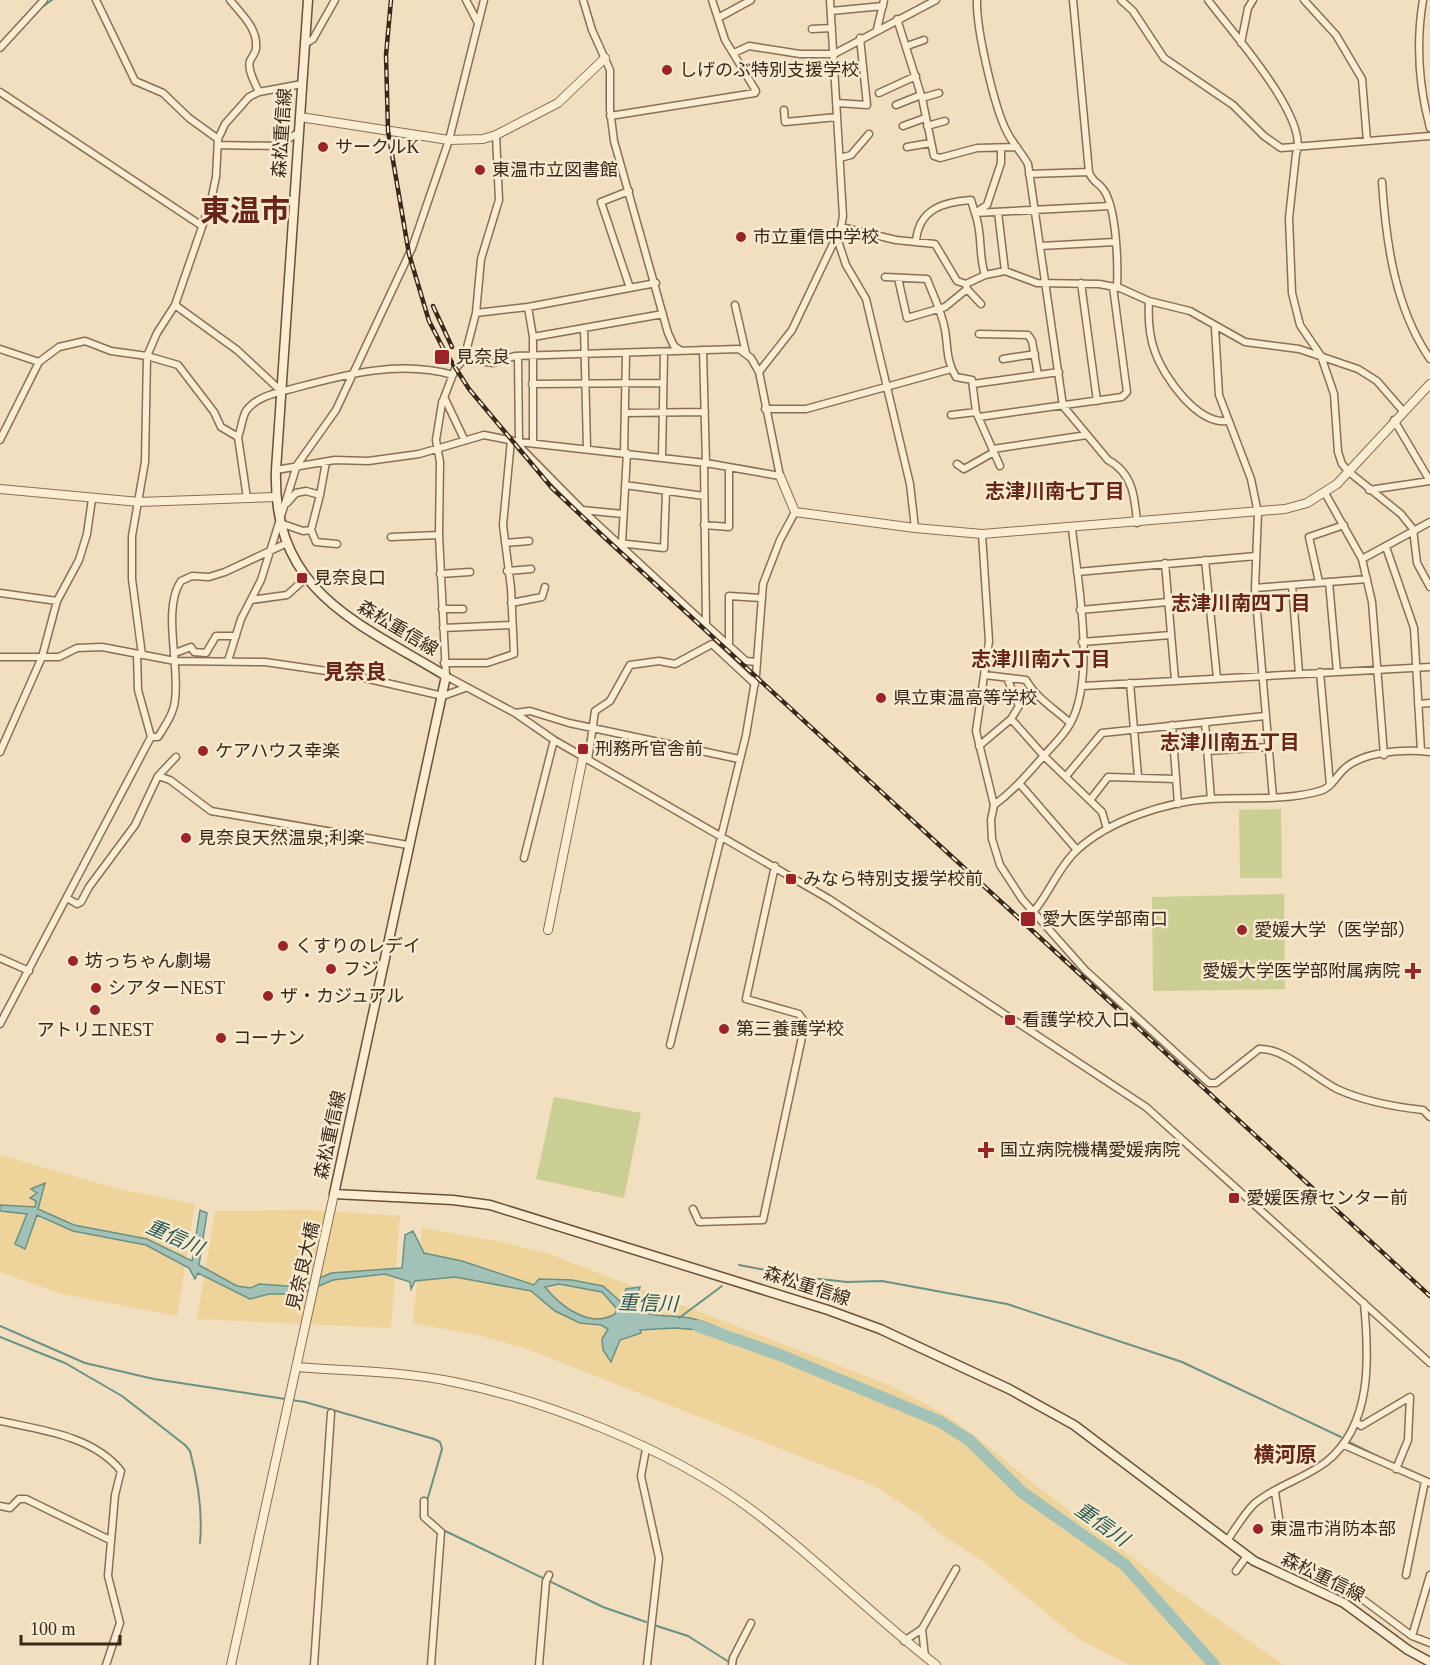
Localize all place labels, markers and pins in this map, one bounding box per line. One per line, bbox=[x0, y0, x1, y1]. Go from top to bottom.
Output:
place label: しげのぶ特別支援学校 bbox=[679, 60, 859, 80]
marker: しげのぶ特別支援学校 bbox=[660, 63, 674, 77]
place label: サークルK bbox=[335, 137, 419, 157]
marker: サークルK bbox=[316, 140, 330, 154]
place label: 東温市立図書館 bbox=[492, 160, 618, 180]
marker: 東温市立図書館 bbox=[473, 163, 487, 177]
place label: 市立重信中学校 bbox=[753, 227, 879, 247]
marker: 市立重信中学校 bbox=[734, 230, 748, 244]
place label: 見奈良 bbox=[456, 347, 510, 367]
marker: 見奈良 bbox=[433, 348, 451, 366]
place label: 見奈良口 bbox=[314, 568, 386, 588]
marker: 見奈良口 bbox=[295, 571, 309, 585]
place label: 県立東温高等学校 bbox=[893, 688, 1037, 708]
marker: 県立東温高等学校 bbox=[874, 691, 888, 705]
place label: 刑務所官舎前 bbox=[595, 739, 703, 759]
place label: ケアハウス幸楽 bbox=[215, 741, 340, 761]
marker: 刑務所官舎前 bbox=[576, 742, 590, 756]
marker: ケアハウス幸楽 bbox=[196, 744, 210, 758]
place label: 見奈良天然温泉;利楽 bbox=[198, 828, 365, 848]
marker: 見奈良天然温泉;利楽 bbox=[179, 831, 193, 845]
place label: みなら特別支援学校前 bbox=[803, 869, 983, 889]
marker: みなら特別支援学校前 bbox=[784, 872, 798, 886]
place label: 愛大医学部南口 bbox=[1042, 909, 1168, 929]
marker: 愛大医学部南口 bbox=[1019, 910, 1037, 928]
place label: 愛媛大学（医学部） bbox=[1254, 920, 1416, 940]
marker: 愛媛大学（医学部） bbox=[1235, 923, 1249, 937]
place label: くすりのレデイ bbox=[295, 936, 421, 956]
marker: くすりのレデイ bbox=[276, 939, 290, 953]
place label: 坊っちゃん劇場 bbox=[85, 951, 211, 971]
marker: 坊っちゃん劇場 bbox=[66, 954, 80, 968]
place label: フジ bbox=[343, 959, 379, 979]
place label: 愛媛大学医学部附属病院 bbox=[1202, 961, 1400, 981]
marker: フジ bbox=[324, 962, 338, 976]
marker: 愛媛大学医学部附属病院 bbox=[1404, 962, 1422, 980]
place label: シアターNEST bbox=[108, 978, 225, 998]
marker: シアターNEST bbox=[89, 981, 103, 995]
place label: ザ・カジュアル bbox=[280, 986, 404, 1006]
marker: ザ・カジュアル bbox=[261, 989, 275, 1003]
marker: アトリエNEST bbox=[88, 1003, 102, 1017]
place label: 看護学校入口 bbox=[1022, 1010, 1130, 1030]
marker: 看護学校入口 bbox=[1003, 1013, 1017, 1027]
place label: 第三養護学校 bbox=[736, 1019, 844, 1039]
place label: アトリエNEST bbox=[37, 1020, 154, 1040]
marker: 第三養護学校 bbox=[717, 1022, 731, 1036]
place label: コーナン bbox=[233, 1028, 305, 1048]
marker: コーナン bbox=[214, 1031, 228, 1045]
place label: 国立病院機構愛媛病院 bbox=[1000, 1140, 1180, 1160]
marker: 国立病院機構愛媛病院 bbox=[977, 1141, 995, 1159]
place label: 愛媛医療センター前 bbox=[1246, 1188, 1408, 1208]
marker: 愛媛医療センター前 bbox=[1227, 1191, 1241, 1205]
place label: 東温市消防本部 bbox=[1270, 1519, 1396, 1539]
marker: 東温市消防本部 bbox=[1251, 1522, 1265, 1536]

